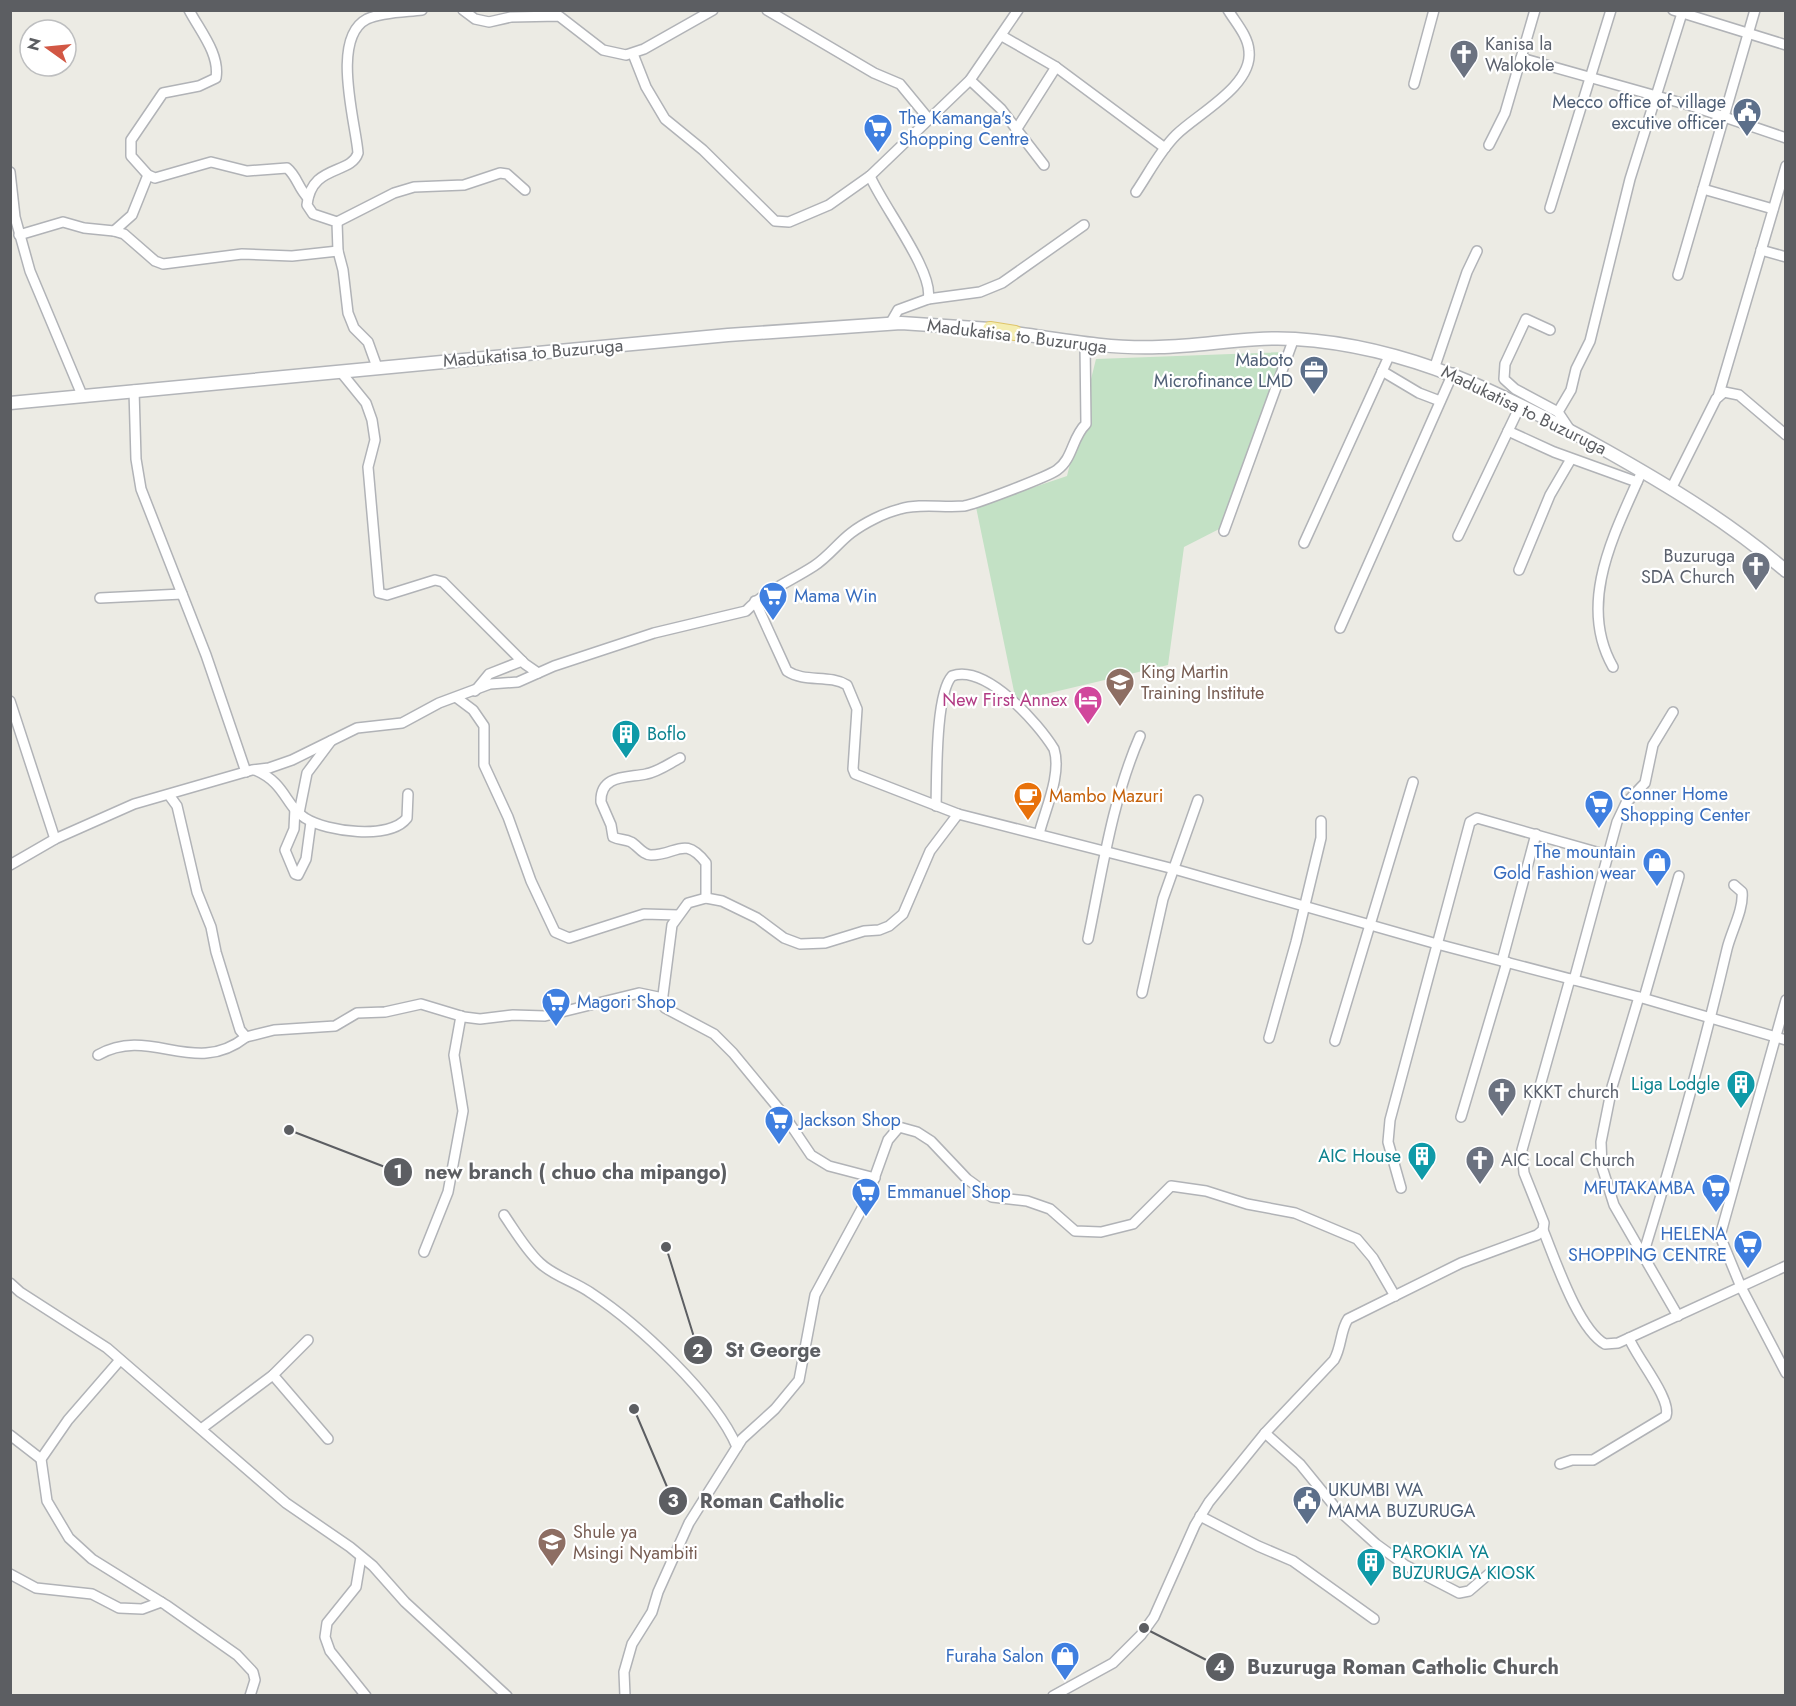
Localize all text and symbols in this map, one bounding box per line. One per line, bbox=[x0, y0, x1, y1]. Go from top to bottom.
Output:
north arrow bbox=[18, 18, 78, 78]
place label: Kanisa la Walokole bbox=[1485, 31, 1555, 78]
text: N bbox=[21, 35, 47, 53]
church icon: Kanisa la Walokole bbox=[1448, 38, 1480, 80]
place label: Mecco office of village excutive officer bbox=[1552, 89, 1727, 136]
public building icon: Mecco office of village excutive officer bbox=[1731, 96, 1763, 138]
place label: The Kamanga's Shopping Centre bbox=[899, 105, 1029, 152]
supermarket icon: The Kamanga's Shopping Centre bbox=[862, 112, 894, 154]
street label: Madukatisa to Buzuruga bbox=[926, 312, 1108, 360]
street label: Madukatisa to Buzuruga bbox=[442, 332, 624, 374]
place label: Maboto Microfinance LMD bbox=[1154, 347, 1293, 394]
office icon: Maboto Microfinance LMD bbox=[1298, 354, 1330, 396]
street label: Madukatisa to Buzuruga bbox=[1437, 359, 1611, 461]
place label: Buzuruga SDA Church bbox=[1641, 543, 1735, 590]
church icon: Buzuruga SDA Church bbox=[1740, 550, 1772, 592]
supermarket icon: Mama Win bbox=[757, 580, 789, 622]
place label: Mama Win bbox=[794, 583, 877, 609]
place label: King Martin Training Institute bbox=[1141, 659, 1264, 706]
school or university icon: King Martin Training Institute bbox=[1104, 666, 1136, 708]
hotel icon: New First Annex bbox=[1072, 684, 1104, 726]
place label: New First Annex bbox=[942, 687, 1067, 713]
building icon: Boflo bbox=[610, 718, 642, 760]
place label: Boflo bbox=[647, 721, 686, 747]
cafe icon: Mambo Mazuri bbox=[1012, 780, 1044, 822]
place label: Conner Home Shopping Center bbox=[1620, 781, 1751, 828]
place label: Mambo Mazuri bbox=[1049, 783, 1163, 809]
supermarket icon: Conner Home Shopping Center bbox=[1583, 788, 1615, 830]
place label: The mountain Gold Fashion wear bbox=[1493, 839, 1637, 886]
shop icon: The mountain Gold Fashion wear bbox=[1641, 846, 1673, 888]
supermarket icon: Magori Shop bbox=[540, 986, 572, 1028]
place label: Magori Shop bbox=[577, 989, 676, 1015]
building icon: Liga Lodgle bbox=[1725, 1068, 1757, 1110]
place label: Liga Lodgle bbox=[1631, 1071, 1720, 1097]
church icon: KKKT church bbox=[1486, 1076, 1518, 1118]
place label: KKKT church bbox=[1523, 1079, 1619, 1105]
supermarket icon: Jackson Shop bbox=[763, 1104, 795, 1146]
place label: Jackson Shop bbox=[798, 1107, 901, 1133]
building icon: AIC House bbox=[1406, 1140, 1438, 1182]
place label: AIC House bbox=[1318, 1143, 1401, 1169]
church icon: AIC Local Church bbox=[1464, 1144, 1496, 1186]
place label: AIC Local Church bbox=[1501, 1147, 1635, 1173]
callout: new branch ( chuo cha mipango) bbox=[383, 1153, 740, 1191]
text: new branch ( chuo cha mipango) bbox=[425, 1158, 727, 1187]
text: 1 bbox=[393, 1159, 403, 1185]
supermarket icon: MFUTAKAMBA bbox=[1700, 1172, 1732, 1214]
place label: MFUTAKAMBA bbox=[1583, 1175, 1695, 1201]
supermarket icon: Emmanuel Shop bbox=[850, 1176, 882, 1218]
place label: Emmanuel Shop bbox=[887, 1179, 1011, 1205]
place label: HELENA SHOPPING CENTRE bbox=[1568, 1221, 1727, 1268]
supermarket icon: HELENA SHOPPING CENTRE bbox=[1732, 1228, 1764, 1270]
callout: St George bbox=[683, 1331, 833, 1369]
text: St George bbox=[725, 1336, 821, 1365]
text: 2 bbox=[692, 1338, 704, 1364]
place label: UKUMBI WA MAMA BUZURUGA bbox=[1328, 1477, 1475, 1524]
callout: Roman Catholic bbox=[658, 1482, 857, 1520]
public building icon: UKUMBI WA MAMA BUZURUGA bbox=[1291, 1484, 1323, 1526]
text: Roman Catholic bbox=[700, 1487, 844, 1516]
text: 3 bbox=[667, 1488, 679, 1514]
place label: Shule ya Msingi Nyambiti bbox=[573, 1519, 698, 1566]
school or university icon: Shule ya Msingi Nyambiti bbox=[536, 1526, 568, 1568]
place label: PAROKIA YA BUZURUGA KIOSK bbox=[1392, 1539, 1536, 1586]
building icon: PAROKIA YA BUZURUGA KIOSK bbox=[1355, 1546, 1387, 1588]
shop icon: Furaha Salon bbox=[1049, 1640, 1081, 1682]
place label: Furaha Salon bbox=[946, 1643, 1044, 1669]
callout: Buzuruga Roman Catholic Church bbox=[1205, 1648, 1571, 1686]
text: Buzuruga Roman Catholic Church bbox=[1247, 1653, 1559, 1682]
text: 4 bbox=[1214, 1654, 1226, 1680]

